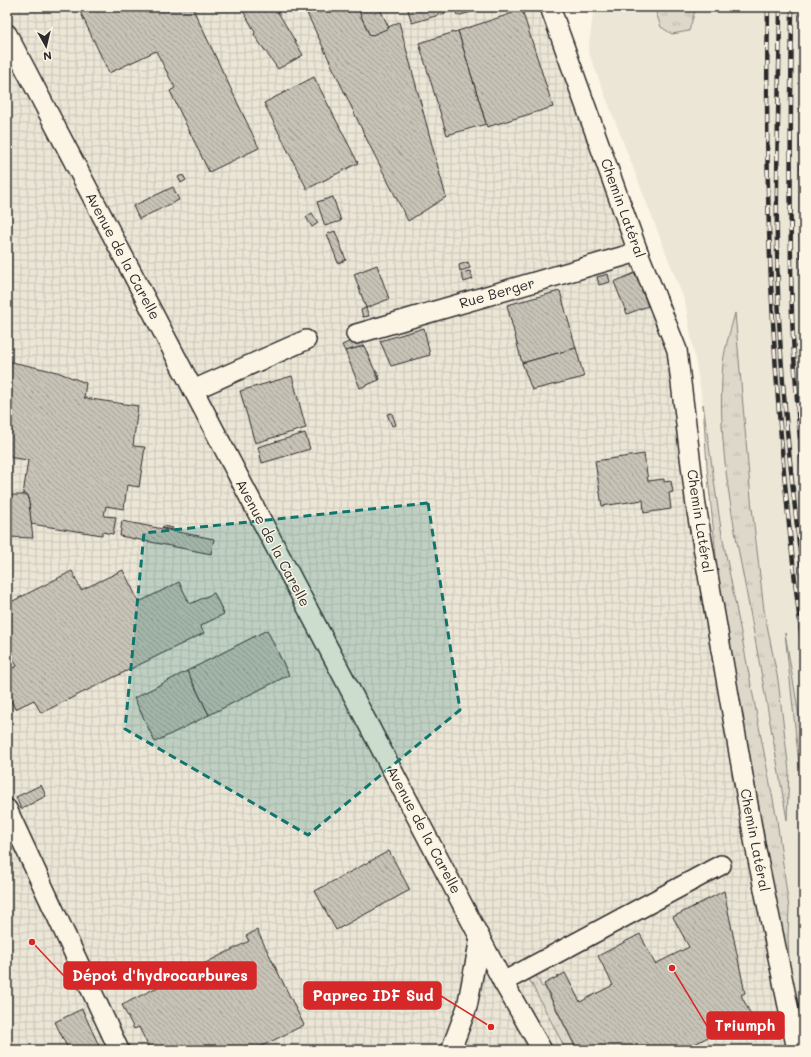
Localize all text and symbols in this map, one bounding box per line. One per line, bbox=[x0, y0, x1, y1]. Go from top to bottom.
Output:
north arrow bbox=[26, 26, 66, 66]
text: N bbox=[42, 48, 53, 64]
street label: Chemin Latéral bbox=[597, 156, 650, 260]
street label: Avenue de la Carelle bbox=[82, 189, 165, 323]
street label: Rue Berger bbox=[457, 273, 537, 312]
street label: Chemin Latéral bbox=[683, 468, 718, 574]
street label: Avenue de la Carelle bbox=[232, 476, 315, 610]
street label: Avenue de la Carelle bbox=[383, 763, 466, 897]
street label: Chemin Latéral bbox=[736, 787, 775, 893]
callout: Dépot d'hydrocarbures bbox=[64, 962, 256, 989]
text: Dépot d'hydrocarbures bbox=[72, 965, 248, 985]
callout: Paprec IDF Sud bbox=[304, 982, 441, 1009]
text: Paprec IDF Sud bbox=[313, 985, 434, 1005]
callout: Triumph bbox=[707, 1012, 784, 1039]
text: Triumph bbox=[715, 1015, 775, 1035]

